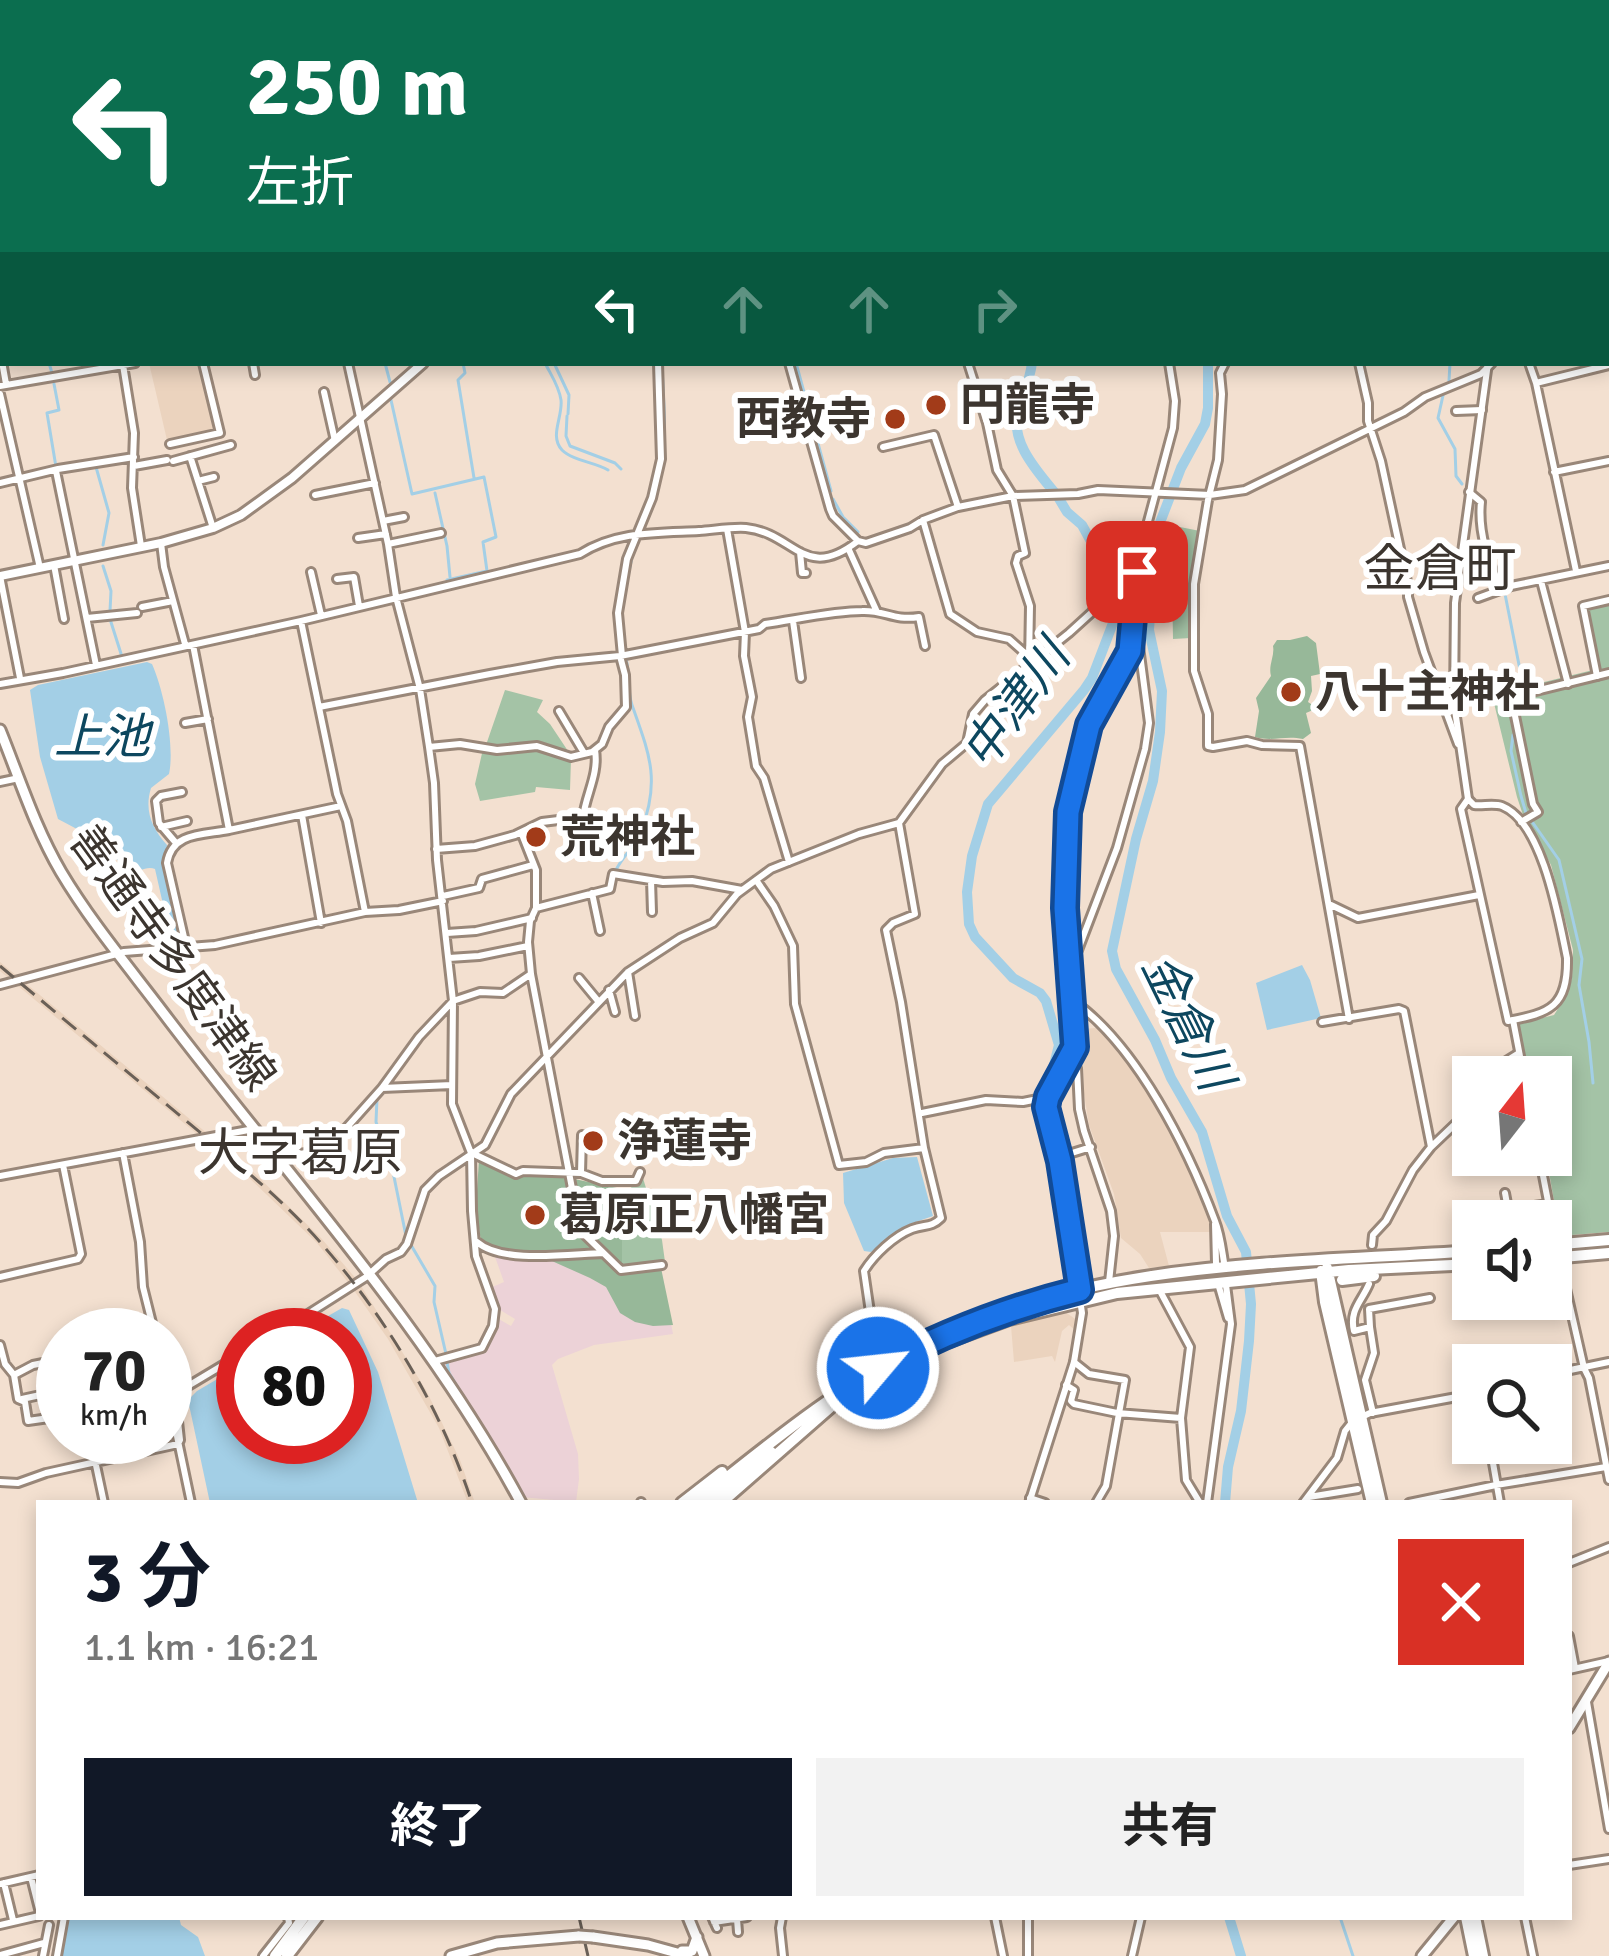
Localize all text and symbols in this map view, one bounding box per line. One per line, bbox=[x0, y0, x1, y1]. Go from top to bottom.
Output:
text: 250 m bbox=[246, 35, 468, 139]
icon: left bbox=[48, 48, 204, 204]
text: 左折 bbox=[246, 150, 354, 217]
icon: left bbox=[584, 276, 650, 342]
icon: ahead bbox=[710, 276, 776, 342]
icon: ahead bbox=[836, 276, 902, 342]
icon: right bbox=[962, 276, 1028, 342]
place label: 円龍寺 bbox=[960, 378, 1095, 433]
place label: 西教寺 bbox=[736, 392, 871, 447]
marker: 円龍寺 bbox=[923, 392, 949, 418]
marker: 西教寺 bbox=[882, 406, 908, 432]
pin bbox=[1086, 521, 1188, 623]
district label: 金倉町 bbox=[1363, 538, 1517, 601]
icon: arrive bbox=[1104, 539, 1170, 605]
water label: 中津川 bbox=[950, 625, 1085, 781]
place label: 八十主神社 bbox=[1315, 665, 1540, 720]
marker: 八十主神社 bbox=[1278, 679, 1304, 705]
water label: 上池 bbox=[54, 708, 154, 767]
place label: 荒神社 bbox=[560, 810, 695, 865]
street label: 善通寺多度津線 bbox=[57, 814, 287, 1102]
marker: 荒神社 bbox=[523, 824, 549, 850]
water label: 金倉川 bbox=[1129, 944, 1247, 1104]
north arrow bbox=[1452, 1056, 1572, 1176]
map controls bbox=[1452, 1056, 1572, 1464]
place label: 浄蓮寺 bbox=[617, 1114, 752, 1169]
district label: 大字葛原 bbox=[198, 1122, 402, 1185]
marker: 浄蓮寺 bbox=[580, 1128, 606, 1154]
place label: 葛原正八幡宮 bbox=[559, 1188, 829, 1243]
button: sound bbox=[1452, 1200, 1572, 1320]
marker: 葛原正八幡宮 bbox=[522, 1202, 548, 1228]
position arrow bbox=[815, 1305, 941, 1431]
speed limit sign: 80 bbox=[216, 1308, 372, 1464]
text: 70 bbox=[82, 1334, 146, 1408]
button: search bbox=[1452, 1344, 1572, 1464]
text: km/h bbox=[80, 1397, 148, 1434]
text: 3 分 bbox=[84, 1533, 211, 1622]
button: close bbox=[1398, 1539, 1524, 1665]
text: 1.1 km · 16:21 bbox=[84, 1623, 319, 1671]
button: 終了 bbox=[84, 1758, 792, 1896]
button: 共有 bbox=[816, 1758, 1524, 1896]

